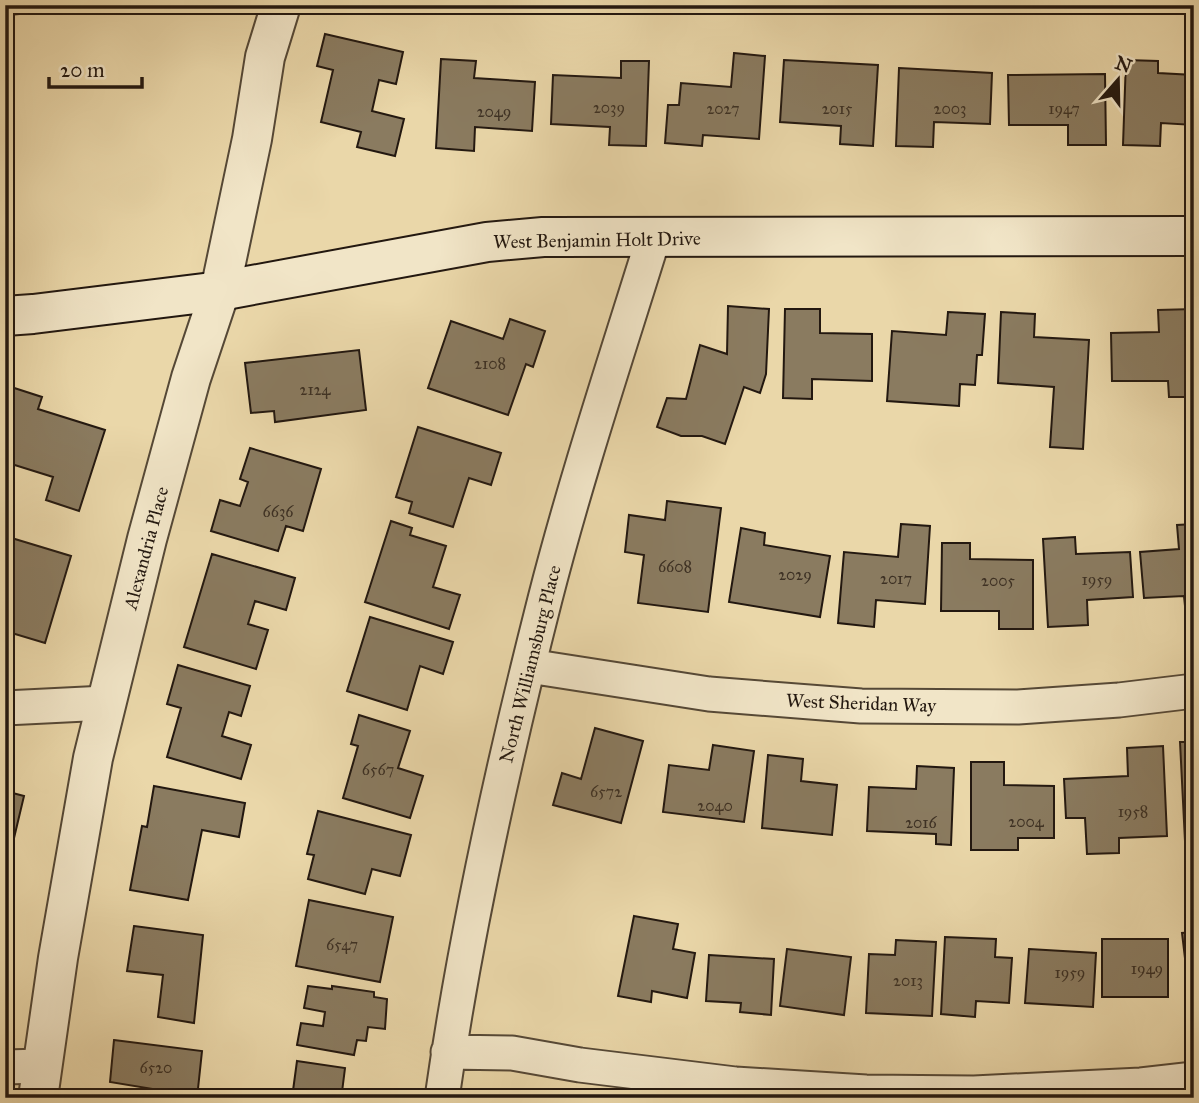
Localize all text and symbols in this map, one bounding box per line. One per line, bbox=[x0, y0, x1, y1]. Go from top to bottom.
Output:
scale bar bbox=[49, 46, 142, 90]
north arrow bbox=[1084, 46, 1154, 116]
text: N bbox=[1112, 51, 1135, 78]
text: 20 m bbox=[60, 57, 105, 83]
house number: 2039 bbox=[593, 98, 625, 117]
house number: 2027 bbox=[706, 99, 740, 118]
house number: 2015 bbox=[822, 99, 853, 118]
house number: 2003 bbox=[934, 99, 966, 118]
house number: 1947 bbox=[1048, 99, 1080, 118]
house number: 2049 bbox=[477, 102, 511, 121]
street label: West Benjamin Holt Drive bbox=[493, 227, 701, 253]
house number: 2108 bbox=[474, 354, 506, 373]
house number: 2124 bbox=[299, 380, 332, 399]
street label: Alexandria Place bbox=[118, 484, 173, 613]
house number: 6636 bbox=[262, 502, 294, 521]
house number: 6608 bbox=[658, 557, 692, 576]
street label: North Williamsburg Place bbox=[494, 563, 567, 765]
house number: 2029 bbox=[778, 565, 812, 584]
house number: 2017 bbox=[880, 569, 912, 588]
house number: 1959 bbox=[1082, 570, 1112, 589]
house number: 2005 bbox=[981, 571, 1016, 590]
street label: West Sheridan Way bbox=[785, 689, 938, 717]
house number: 6567 bbox=[362, 760, 394, 779]
house number: 6572 bbox=[590, 782, 622, 801]
house number: 2040 bbox=[697, 796, 733, 815]
house number: 1958 bbox=[1118, 802, 1148, 821]
house number: 2004 bbox=[1008, 812, 1045, 831]
house number: 2016 bbox=[905, 813, 938, 832]
house number: 6547 bbox=[326, 935, 358, 954]
house number: 1949 bbox=[1131, 959, 1163, 978]
house number: 1959 bbox=[1055, 963, 1085, 982]
house number: 2013 bbox=[893, 971, 923, 990]
house number: 6520 bbox=[140, 1058, 172, 1077]

